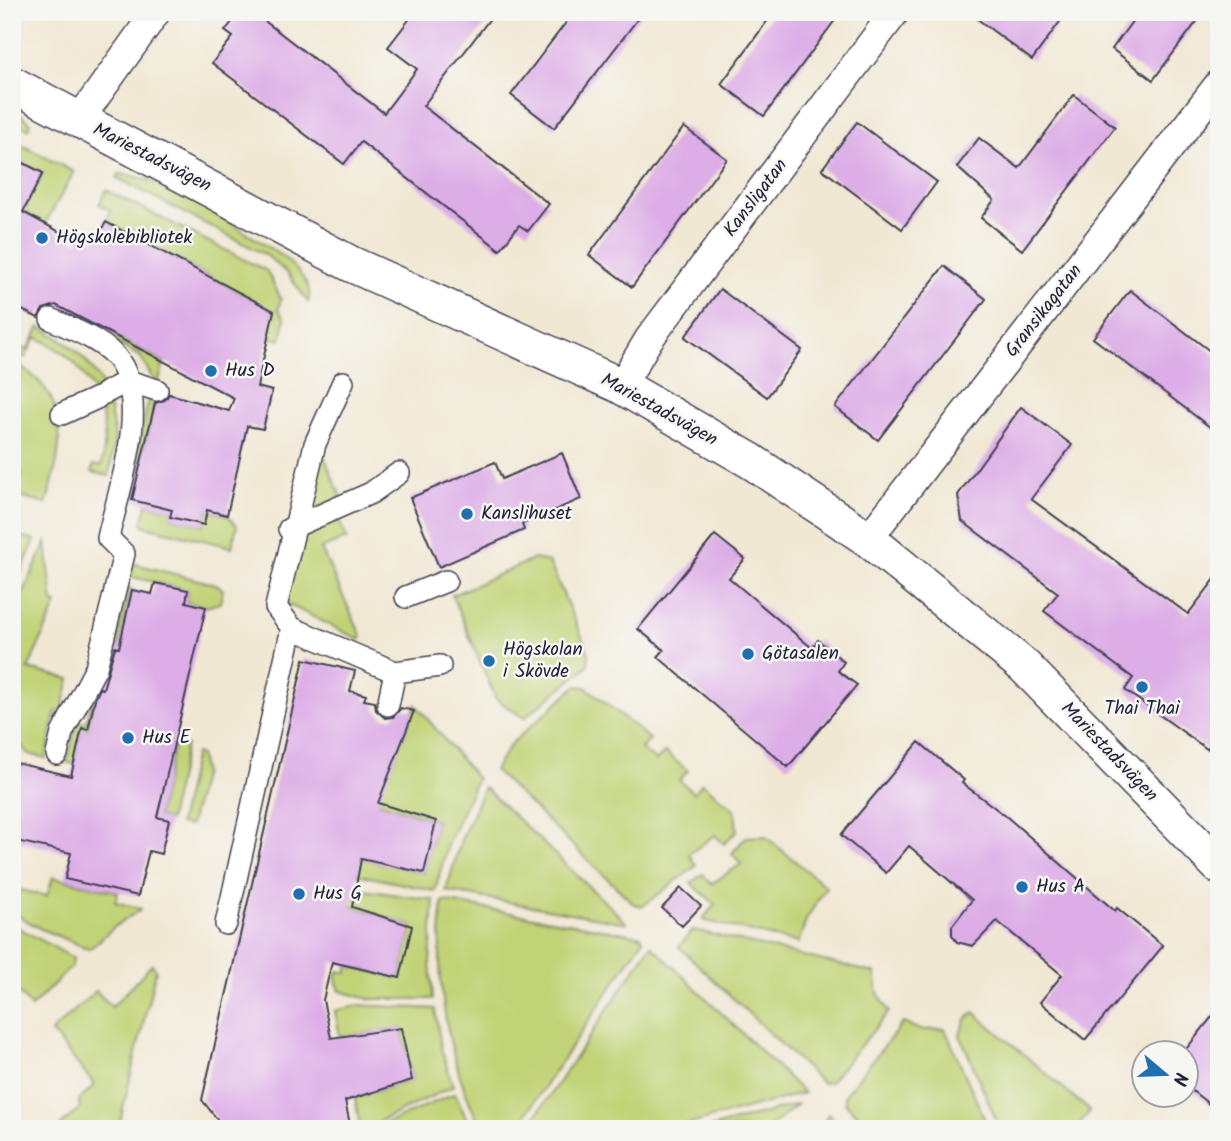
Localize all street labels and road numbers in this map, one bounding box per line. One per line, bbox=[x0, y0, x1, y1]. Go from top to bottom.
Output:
street label: Mariestadsvägen bbox=[87, 115, 217, 201]
street label: Kansligatan bbox=[716, 152, 796, 244]
street label: Gransikagatan bbox=[998, 258, 1090, 364]
street label: Mariestadsvägen bbox=[595, 365, 723, 455]
street label: Mariestadsvägen bbox=[1053, 695, 1165, 809]

